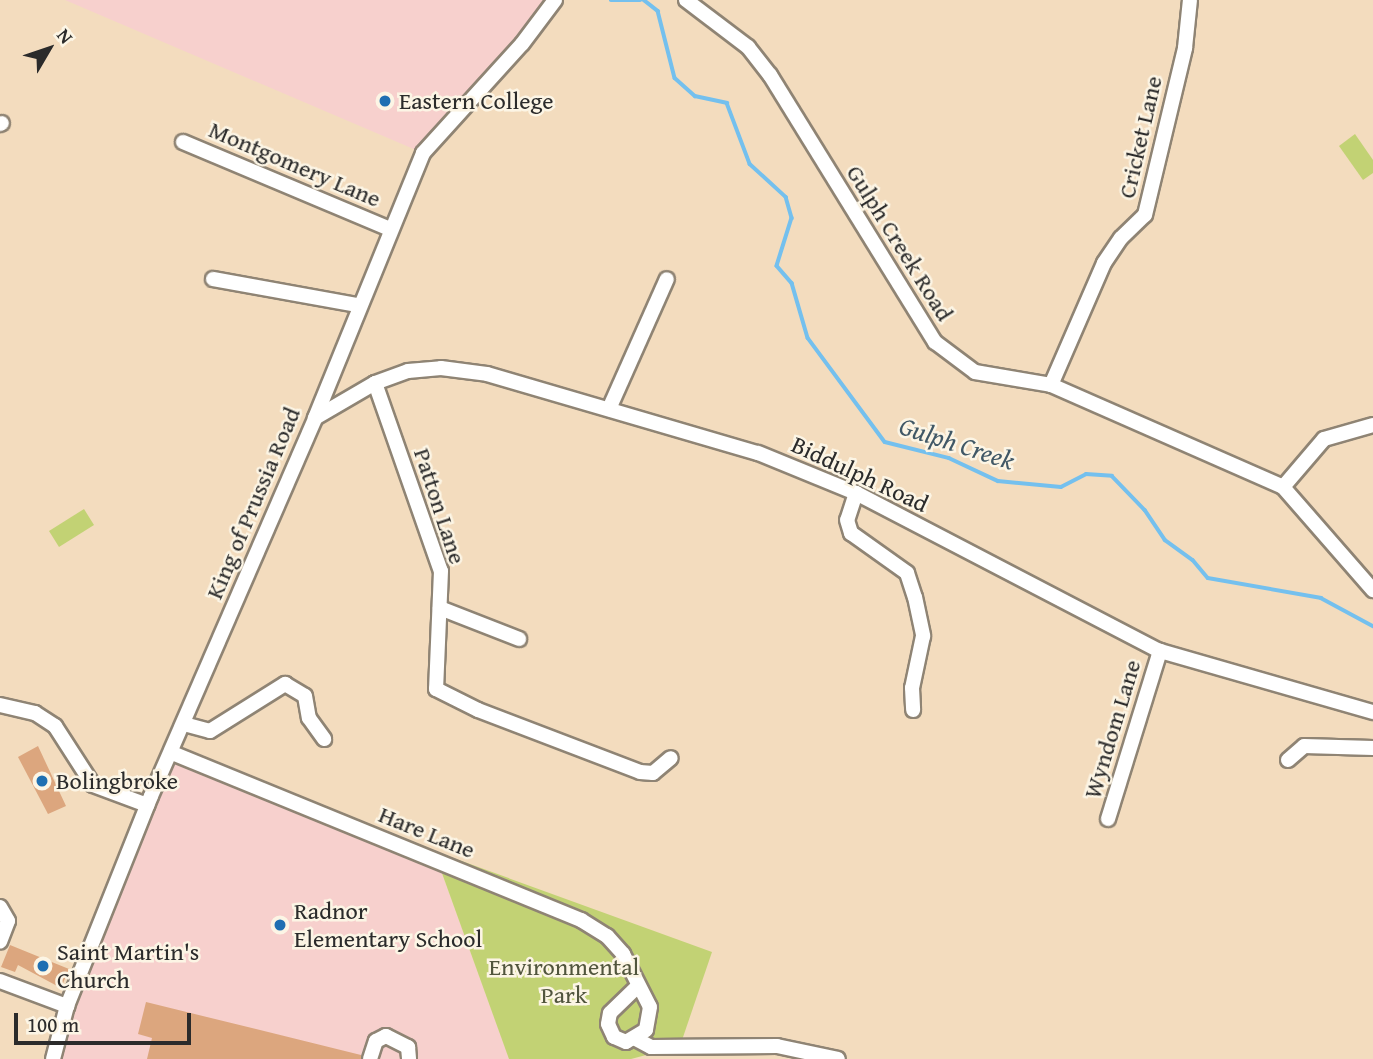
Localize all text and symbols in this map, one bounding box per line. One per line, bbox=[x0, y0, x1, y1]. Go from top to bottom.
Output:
north arrow bbox=[14, 14, 84, 84]
text: N bbox=[50, 22, 80, 50]
street label: Cricket Lane bbox=[1112, 73, 1168, 201]
place label: Eastern College bbox=[399, 87, 554, 115]
marker: Eastern College bbox=[377, 93, 393, 109]
street label: Montgomery Lane bbox=[205, 115, 385, 213]
street label: Gulph Creek Road bbox=[841, 160, 959, 326]
street label: King of Prussia Road bbox=[200, 403, 306, 603]
water label: Gulph Creek bbox=[896, 410, 1018, 476]
street label: Biddulph Road bbox=[787, 430, 933, 518]
street label: Patton Lane bbox=[408, 444, 472, 568]
street label: Wyndom Lane bbox=[1077, 656, 1147, 802]
place label: Bolingbroke bbox=[56, 767, 178, 795]
marker: Bolingbroke bbox=[34, 773, 50, 789]
street label: Hare Lane bbox=[375, 800, 479, 864]
place label: Radnor Elementary School bbox=[294, 897, 482, 953]
marker: Radnor Elementary School bbox=[272, 917, 288, 933]
place label: Saint Martin's Church bbox=[57, 938, 199, 994]
park label: Environmental Park bbox=[489, 953, 639, 1009]
marker: Saint Martin's Church bbox=[35, 958, 51, 974]
scale bar bbox=[18, 1000, 194, 1044]
text: 100 m bbox=[27, 1009, 79, 1040]

